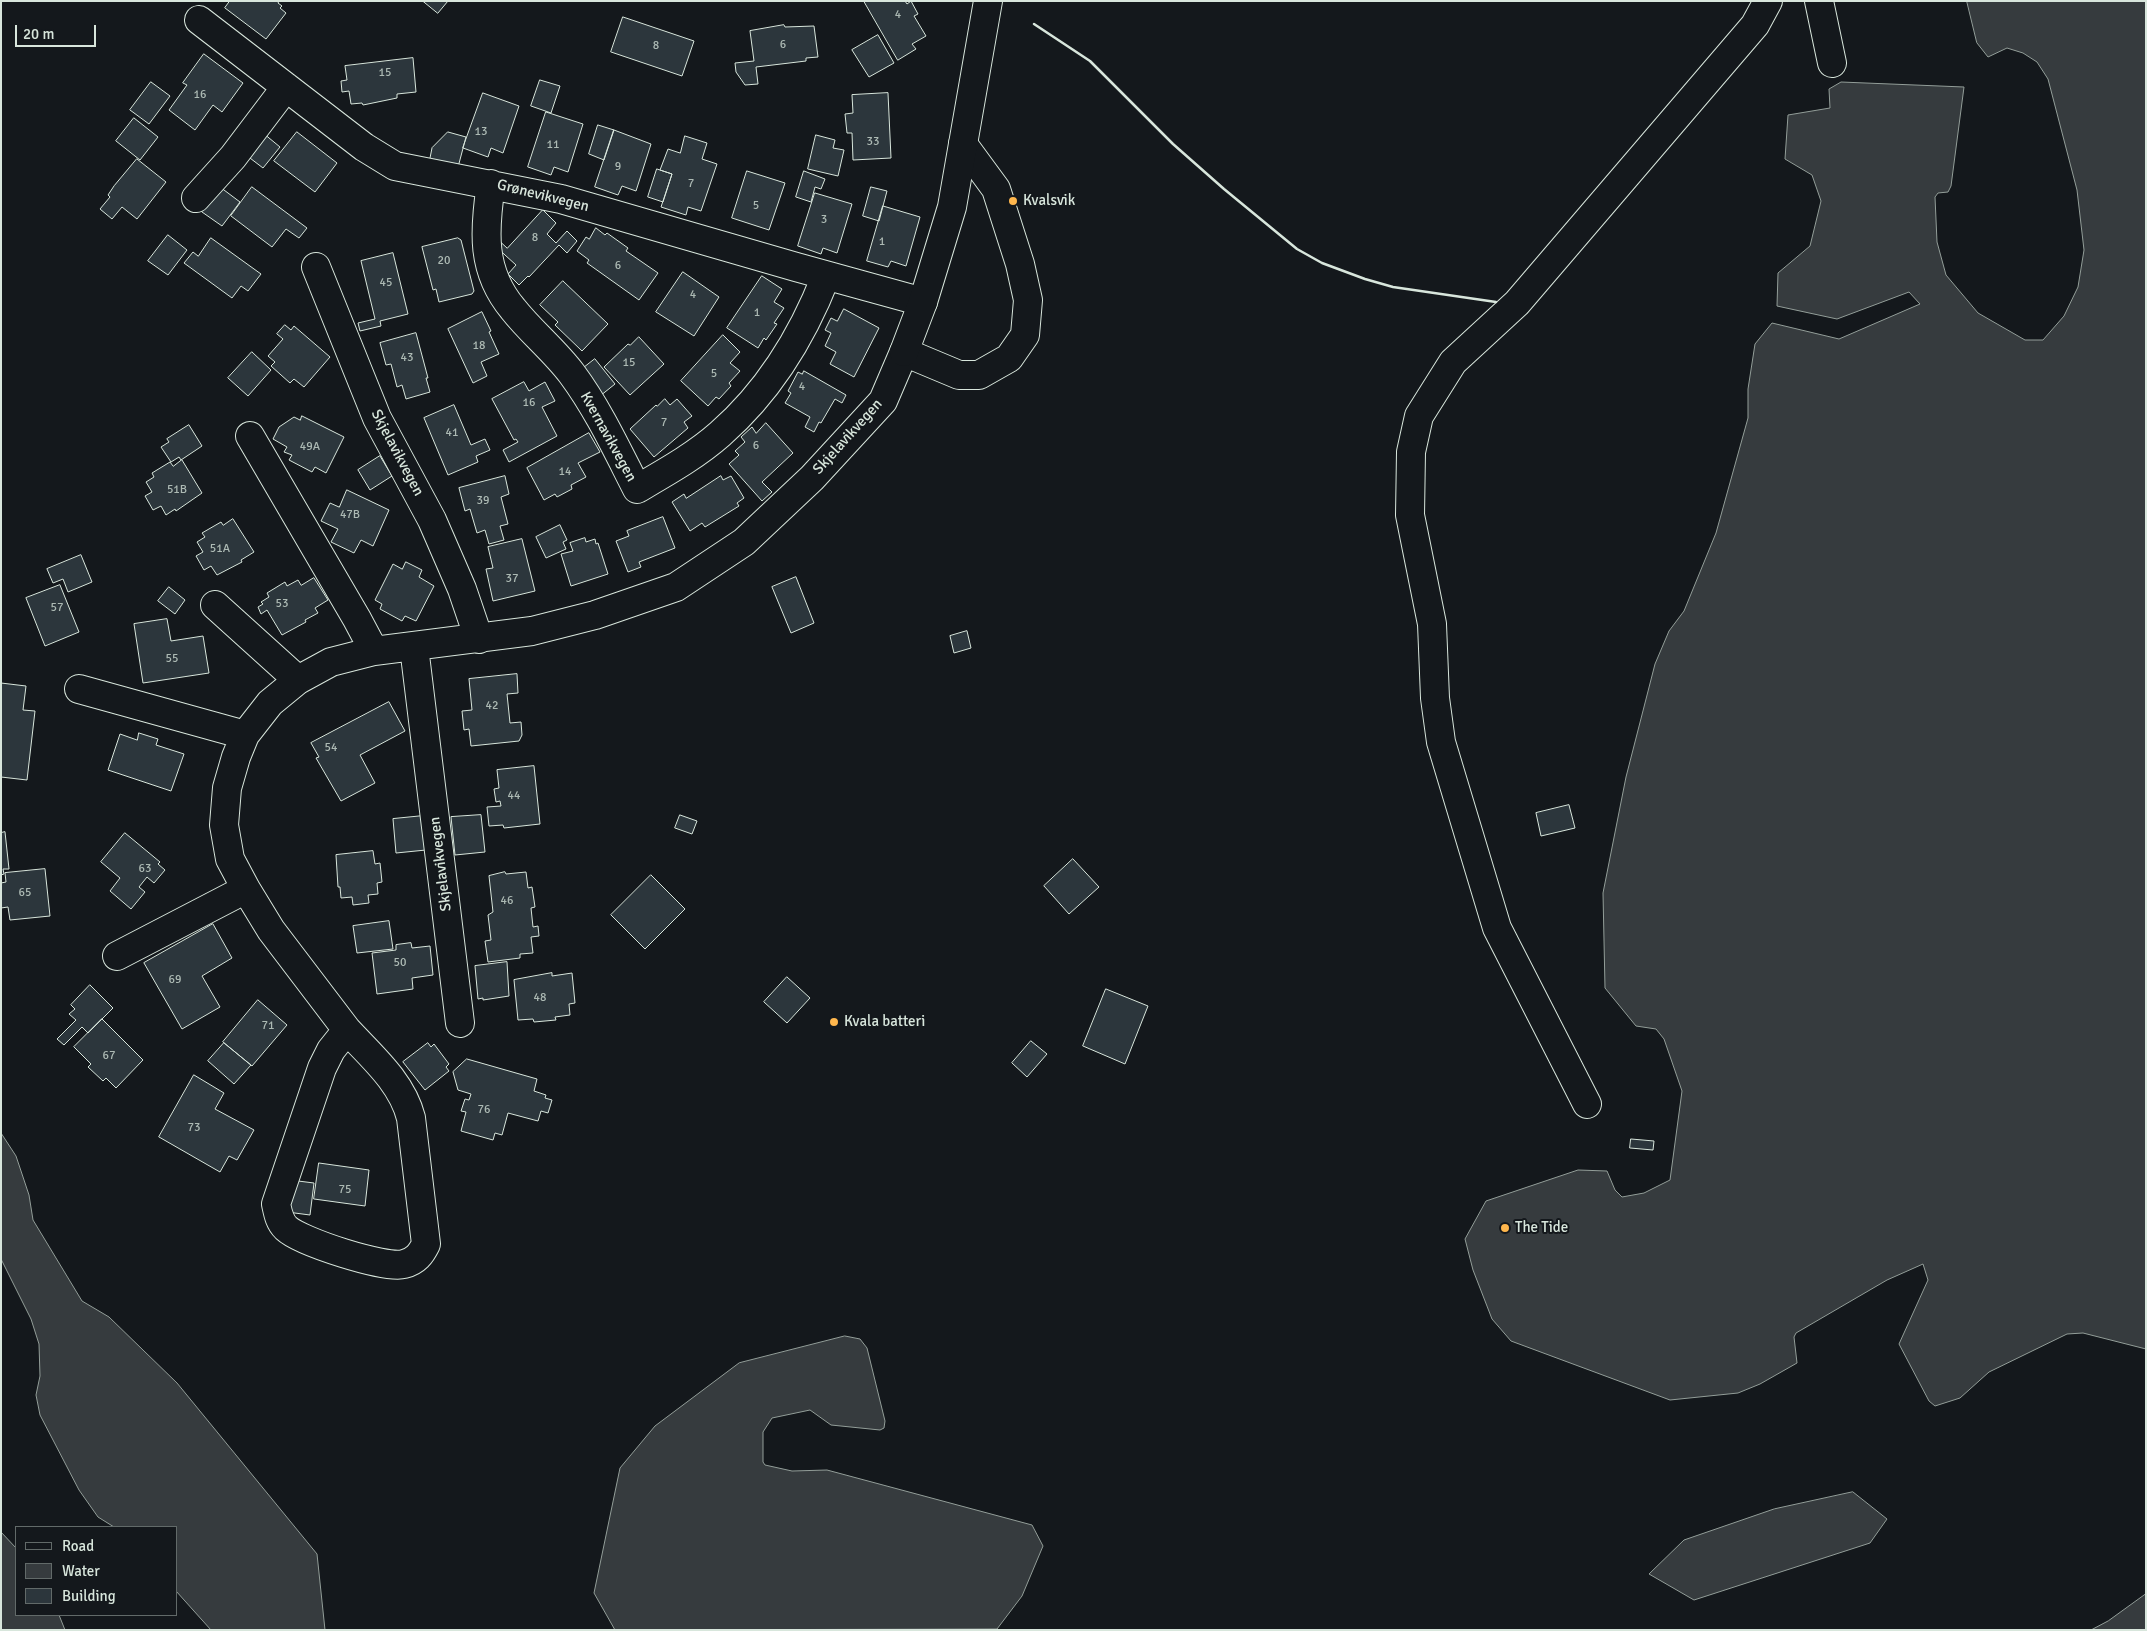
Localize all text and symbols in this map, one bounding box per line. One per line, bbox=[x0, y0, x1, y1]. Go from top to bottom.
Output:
house number: 4 bbox=[895, 8, 901, 22]
scale bar bbox=[18, 15, 99, 47]
text: 20 m bbox=[23, 25, 54, 43]
house number: 6 bbox=[780, 38, 786, 52]
house number: 8 bbox=[653, 39, 659, 53]
house number: 15 bbox=[379, 66, 391, 80]
house number: 16 bbox=[194, 88, 206, 102]
house number: 13 bbox=[475, 125, 487, 139]
house number: 33 bbox=[867, 135, 879, 149]
house number: 11 bbox=[547, 138, 559, 152]
house number: 9 bbox=[615, 160, 621, 174]
street label: Grønevikvegen bbox=[495, 176, 591, 216]
house number: 7 bbox=[688, 177, 694, 191]
place label: Kvalsvik bbox=[1023, 192, 1075, 210]
marker: Kvalsvik bbox=[1007, 195, 1019, 207]
house number: 5 bbox=[753, 199, 759, 213]
house number: 3 bbox=[821, 213, 827, 227]
house number: 8 bbox=[532, 231, 538, 245]
house number: 1 bbox=[879, 235, 885, 249]
house number: 20 bbox=[438, 254, 450, 268]
house number: 6 bbox=[615, 259, 621, 273]
house number: 45 bbox=[380, 276, 392, 290]
house number: 4 bbox=[690, 288, 696, 302]
house number: 1 bbox=[754, 306, 760, 320]
house number: 18 bbox=[473, 339, 485, 353]
house number: 43 bbox=[401, 351, 413, 365]
house number: 15 bbox=[623, 356, 635, 370]
house number: 5 bbox=[711, 367, 717, 381]
house number: 4 bbox=[799, 380, 805, 394]
street label: Kvernavikvegen bbox=[576, 389, 640, 485]
house number: 16 bbox=[523, 396, 535, 410]
street label: Skjelavikvegen bbox=[809, 396, 887, 478]
street label: Skjelavikvegen bbox=[367, 407, 427, 499]
house number: 7 bbox=[661, 416, 667, 430]
house number: 41 bbox=[446, 426, 458, 440]
house number: 6 bbox=[753, 439, 759, 453]
house number: 49A bbox=[300, 440, 320, 454]
house number: 14 bbox=[559, 465, 571, 479]
house number: 51B bbox=[167, 483, 187, 497]
house number: 39 bbox=[477, 494, 489, 508]
house number: 47B bbox=[340, 508, 360, 522]
house number: 51A bbox=[210, 542, 230, 556]
house number: 37 bbox=[506, 572, 518, 586]
house number: 53 bbox=[276, 597, 288, 611]
house number: 57 bbox=[51, 601, 63, 615]
house number: 55 bbox=[166, 652, 178, 666]
house number: 42 bbox=[486, 699, 498, 713]
house number: 54 bbox=[325, 741, 337, 755]
house number: 44 bbox=[508, 789, 520, 803]
street label: Skjelavikvegen bbox=[426, 816, 456, 912]
house number: 63 bbox=[139, 862, 151, 876]
house number: 65 bbox=[19, 886, 31, 900]
house number: 46 bbox=[501, 894, 513, 908]
house number: 50 bbox=[394, 956, 406, 970]
house number: 69 bbox=[169, 973, 181, 987]
house number: 48 bbox=[534, 991, 546, 1005]
place label: Kvala batteri bbox=[844, 1013, 925, 1031]
marker: Kvala batteri bbox=[828, 1016, 840, 1028]
house number: 71 bbox=[262, 1019, 274, 1033]
house number: 67 bbox=[103, 1049, 115, 1063]
house number: 76 bbox=[478, 1103, 490, 1117]
house number: 73 bbox=[188, 1121, 200, 1135]
house number: 75 bbox=[339, 1183, 351, 1197]
place label: The Tide bbox=[1515, 1219, 1568, 1237]
marker: The Tide bbox=[1499, 1222, 1511, 1234]
legend bbox=[15, 1526, 178, 1616]
text: Road bbox=[62, 1537, 94, 1555]
text: Water bbox=[62, 1562, 100, 1580]
text: Building bbox=[62, 1587, 116, 1605]

